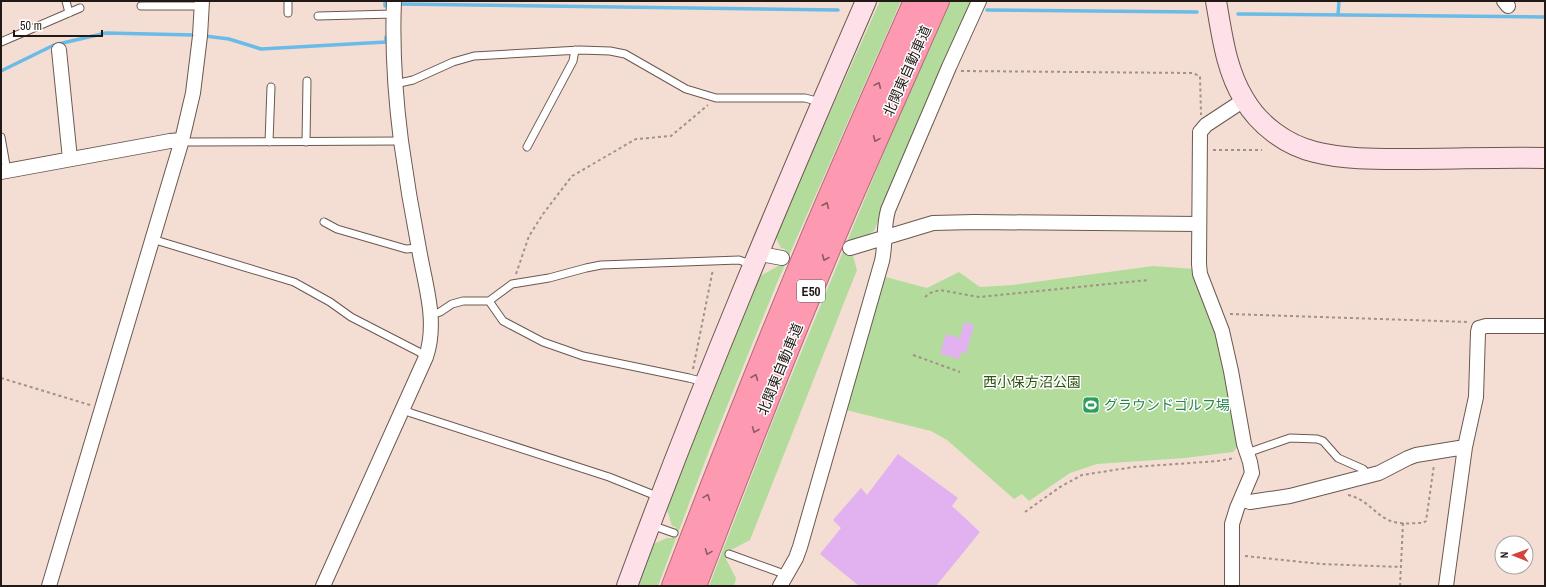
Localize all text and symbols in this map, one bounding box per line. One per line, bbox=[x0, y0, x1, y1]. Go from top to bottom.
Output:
scale bar bbox=[14, 12, 102, 38]
text: 50 m bbox=[20, 18, 42, 34]
street label: 北関東自動車道 bbox=[879, 23, 935, 119]
one-way arrow bbox=[873, 82, 881, 90]
one-way arrow bbox=[873, 135, 881, 142]
one-way arrow bbox=[821, 201, 829, 209]
one-way arrow bbox=[822, 254, 830, 262]
road number: E50 bbox=[797, 280, 825, 302]
street label: 北関東自動車道 bbox=[753, 320, 807, 418]
one-way arrow bbox=[750, 373, 758, 381]
park label: 西小保方沼公園 bbox=[983, 373, 1081, 391]
sports icon: グラウンドゴルフ場 bbox=[1081, 395, 1101, 415]
place label: グラウンドゴルフ場 bbox=[1104, 396, 1230, 414]
one-way arrow bbox=[751, 427, 759, 434]
one-way arrow bbox=[702, 494, 710, 501]
north arrow bbox=[1494, 535, 1534, 575]
one-way arrow bbox=[704, 548, 712, 555]
text: N bbox=[1497, 551, 1511, 558]

